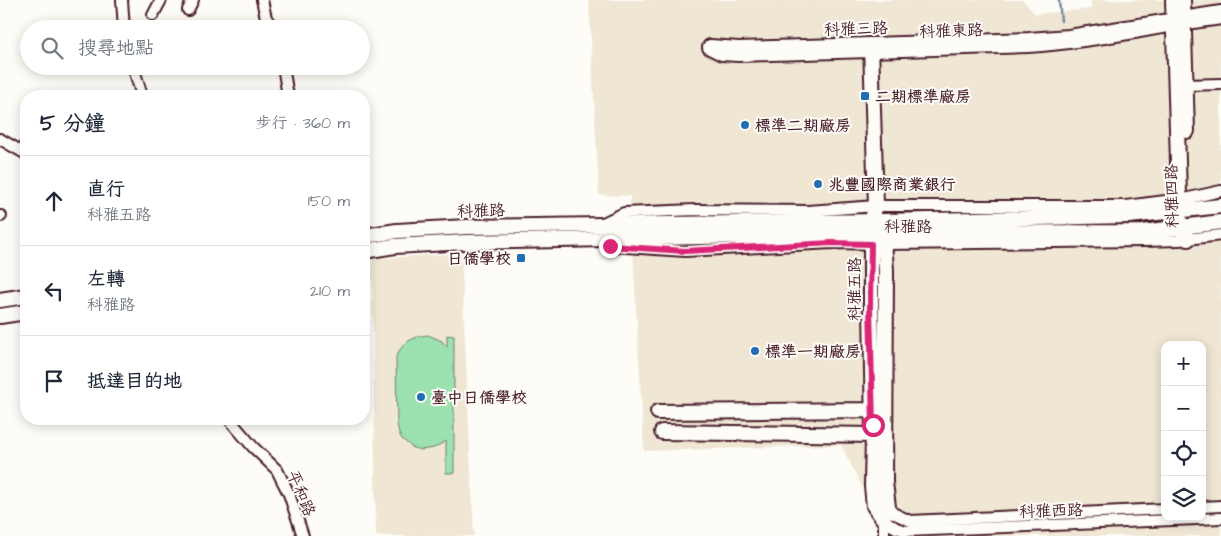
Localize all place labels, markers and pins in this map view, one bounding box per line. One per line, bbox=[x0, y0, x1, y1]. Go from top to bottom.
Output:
place label: 二期標準廠房 bbox=[875, 86, 971, 108]
marker: 二期標準廠房 bbox=[859, 90, 871, 102]
place label: 標準二期廠房 bbox=[755, 115, 851, 137]
marker: 標準二期廠房 bbox=[739, 119, 751, 131]
place label: 兆豐國際商業銀行 bbox=[828, 174, 956, 196]
marker: 兆豐國際商業銀行 bbox=[812, 178, 824, 190]
place label: 日僑學校 bbox=[447, 248, 511, 270]
marker: 日僑學校 bbox=[515, 252, 527, 264]
place label: 標準一期廠房 bbox=[765, 341, 861, 363]
marker: 標準一期廠房 bbox=[749, 345, 761, 357]
place label: 臺中日僑學校 bbox=[431, 387, 527, 409]
marker: 臺中日僑學校 bbox=[415, 391, 427, 403]

